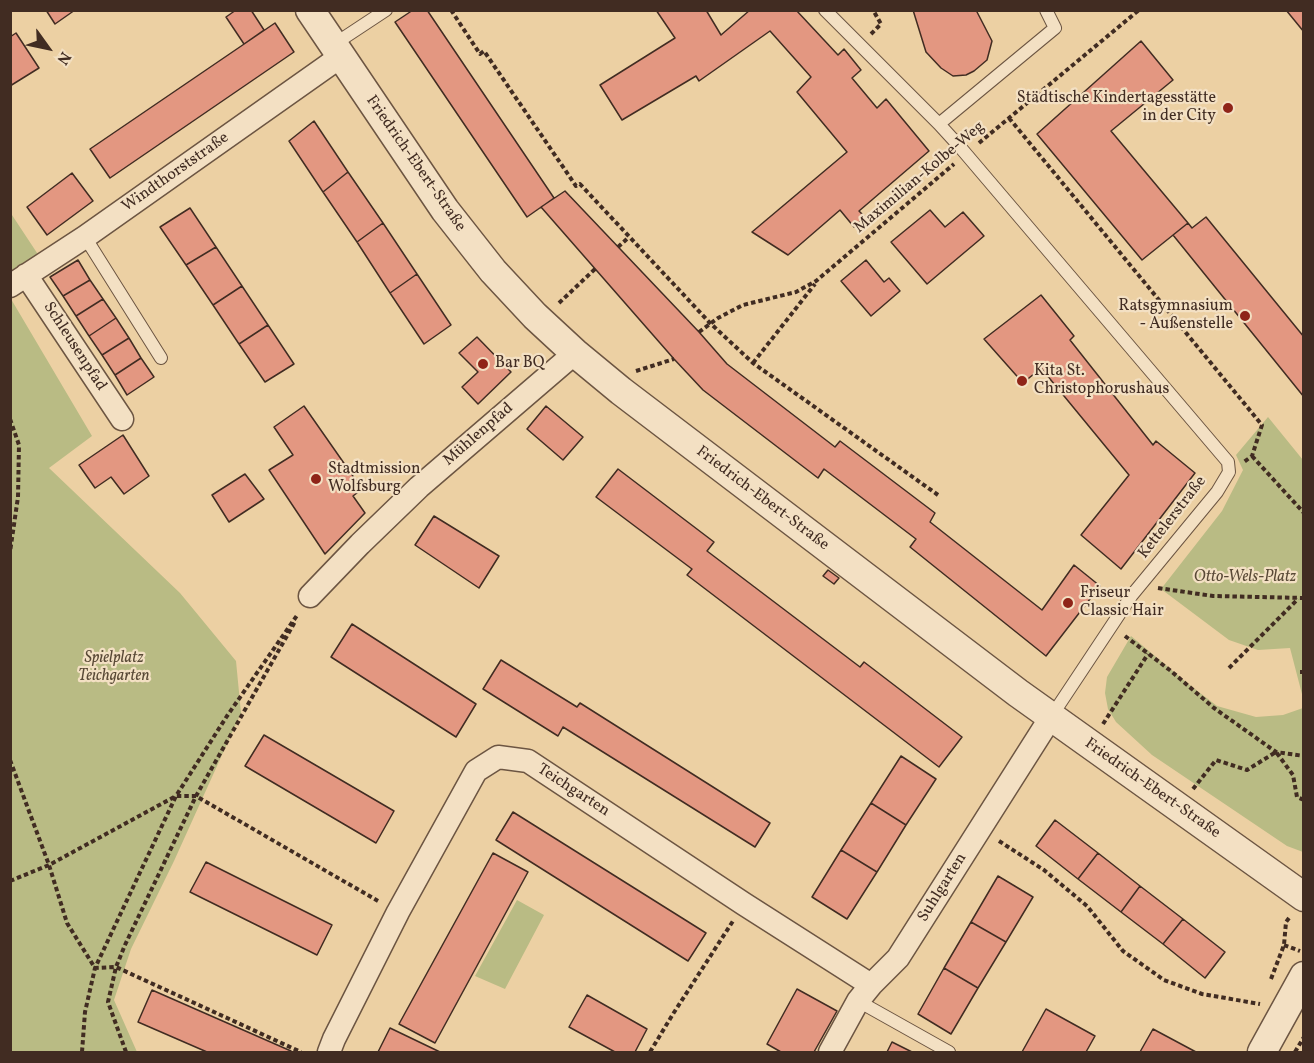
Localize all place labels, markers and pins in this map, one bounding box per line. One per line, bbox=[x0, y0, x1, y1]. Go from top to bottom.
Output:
place label: Städtische Kindertagesstätte in der City bbox=[1017, 89, 1216, 127]
marker: Städtische Kindertagesstätte in der City bbox=[1221, 101, 1235, 115]
place label: Ratsgymnasium - Außenstelle bbox=[1119, 297, 1233, 335]
marker: Ratsgymnasium - Außenstelle bbox=[1238, 309, 1252, 323]
place label: Bar BQ bbox=[495, 354, 545, 374]
marker: Bar BQ bbox=[476, 357, 490, 371]
place label: Kita St. Christophorushaus bbox=[1034, 362, 1169, 400]
marker: Kita St. Christophorushaus bbox=[1015, 374, 1029, 388]
place label: Stadtmission Wolfsburg bbox=[328, 460, 421, 498]
marker: Stadtmission Wolfsburg bbox=[309, 472, 323, 486]
place label: Friseur Classic Hair bbox=[1080, 584, 1164, 622]
marker: Friseur Classic Hair bbox=[1061, 596, 1075, 610]

